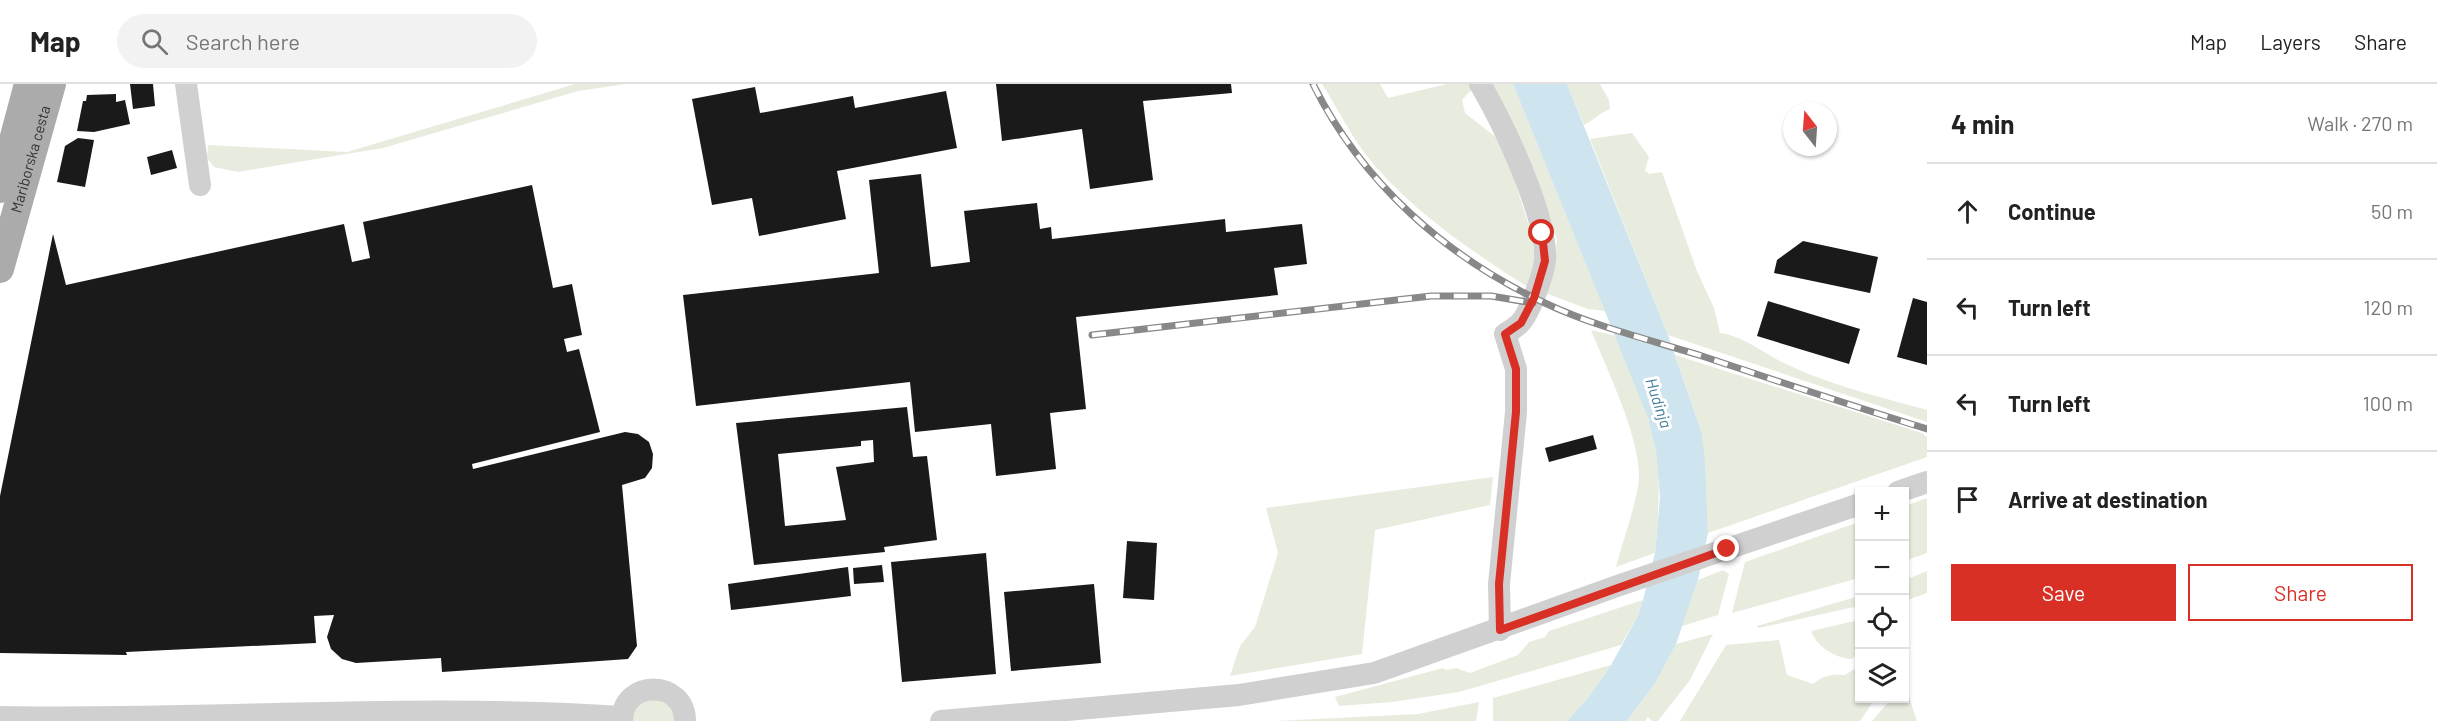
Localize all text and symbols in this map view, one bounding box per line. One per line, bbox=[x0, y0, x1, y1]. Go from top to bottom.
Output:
search box bbox=[117, 14, 537, 68]
text: Map bbox=[30, 24, 81, 58]
icon: search bbox=[138, 25, 171, 58]
text: Search here bbox=[186, 28, 300, 54]
text: Map bbox=[2190, 29, 2227, 54]
text: Layers bbox=[2260, 29, 2321, 54]
text: Share bbox=[2354, 29, 2407, 54]
north arrow bbox=[1783, 102, 1837, 156]
street label: Mariborska cesta bbox=[6, 103, 54, 215]
text: 4 min bbox=[1951, 108, 2015, 139]
text: Walk · 270 m bbox=[2307, 111, 2413, 135]
icon: ahead bbox=[1951, 195, 1984, 228]
text: Continue bbox=[2008, 198, 2096, 224]
text: 50 m bbox=[2371, 199, 2413, 223]
route start bbox=[1528, 219, 1554, 245]
icon: left bbox=[1951, 291, 1984, 324]
text: Turn left bbox=[2008, 294, 2091, 320]
text: 120 m bbox=[2363, 295, 2413, 319]
water label: Hudinja bbox=[1642, 375, 1676, 430]
icon: left bbox=[1951, 387, 1984, 420]
text: Turn left bbox=[2008, 390, 2091, 416]
text: 100 m bbox=[2363, 391, 2413, 415]
icon: arrive bbox=[1951, 483, 1984, 516]
text: Arrive at destination bbox=[2008, 486, 2207, 512]
map controls bbox=[1855, 487, 1909, 703]
button: + bbox=[1855, 487, 1909, 541]
route end bbox=[1713, 535, 1739, 561]
button: − bbox=[1855, 541, 1909, 595]
button: Save bbox=[1951, 564, 2176, 621]
button: Share bbox=[2188, 564, 2413, 621]
button: locate bbox=[1855, 595, 1909, 649]
button: layers bbox=[1855, 649, 1909, 703]

